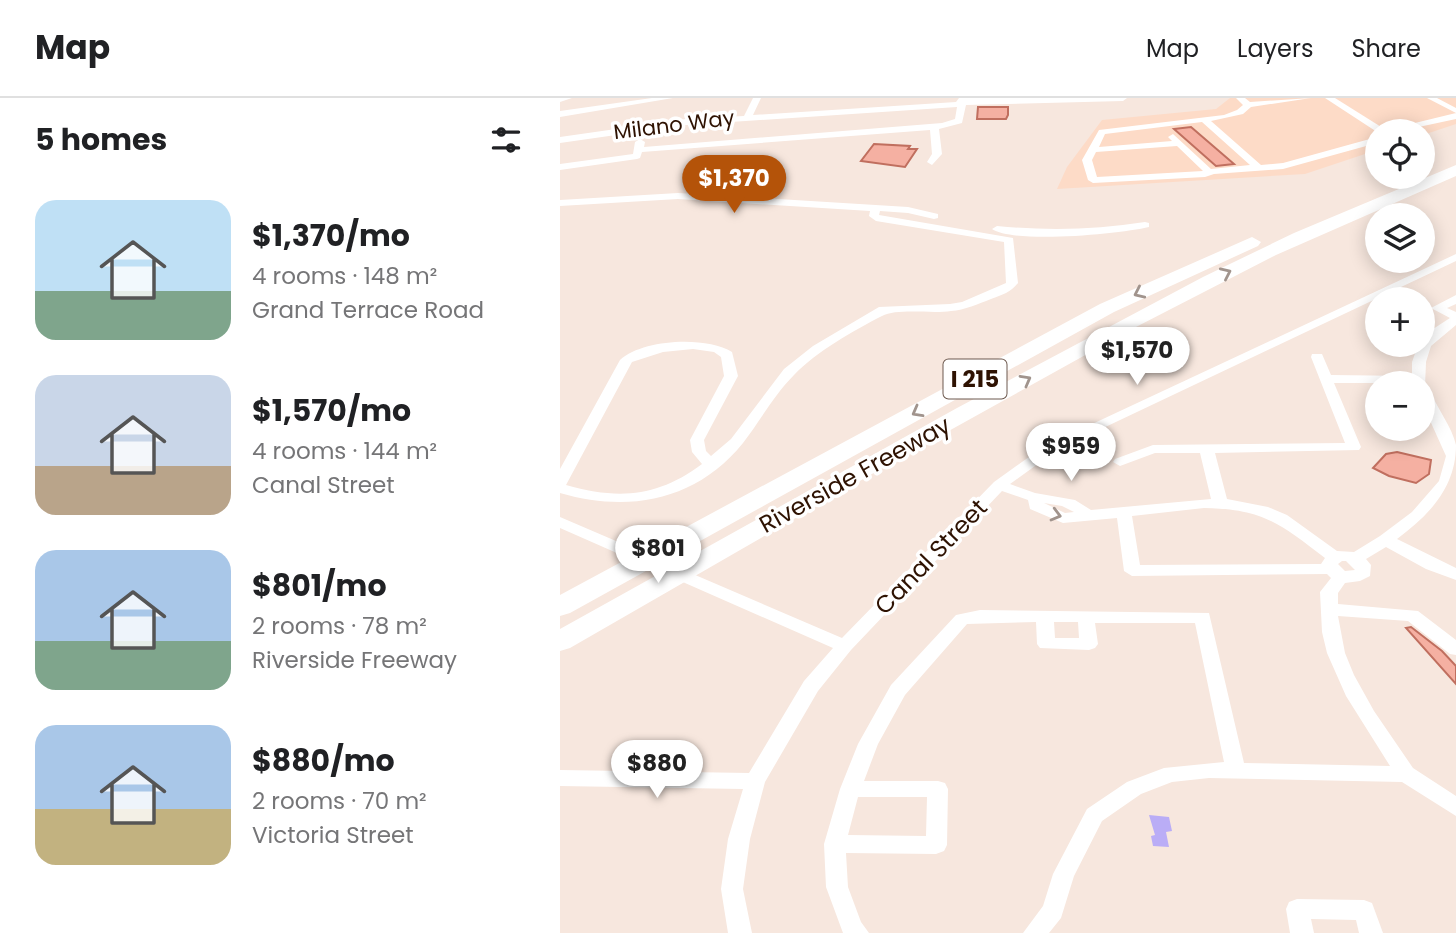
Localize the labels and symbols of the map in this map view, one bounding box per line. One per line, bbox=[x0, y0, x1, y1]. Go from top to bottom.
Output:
street label: Milano Way bbox=[612, 103, 736, 146]
pin: $1,370 bbox=[677, 156, 791, 215]
one-way arrow bbox=[1219, 267, 1231, 281]
one-way arrow bbox=[1134, 285, 1146, 299]
pin: $1,570 bbox=[1080, 328, 1194, 387]
road number: I 215 bbox=[944, 360, 1006, 398]
one-way arrow bbox=[1019, 375, 1031, 389]
one-way arrow bbox=[912, 404, 924, 417]
street label: Riverside Freeway bbox=[753, 408, 957, 541]
pin: $959 bbox=[1030, 424, 1112, 483]
street label: Canal Street bbox=[867, 492, 994, 622]
one-way arrow bbox=[1050, 506, 1062, 521]
pin: $801 bbox=[617, 526, 699, 585]
pin: $880 bbox=[616, 740, 698, 800]

